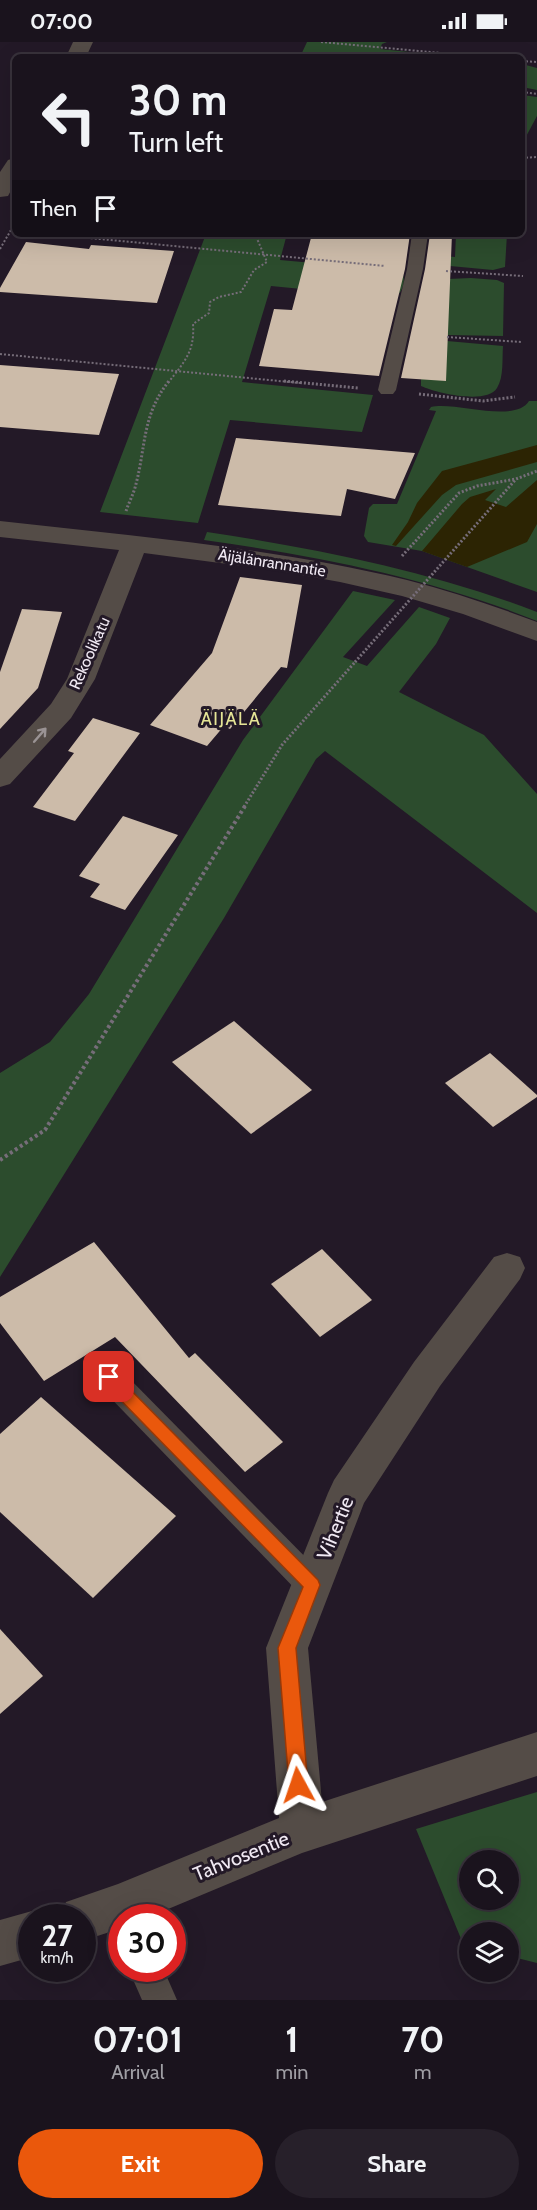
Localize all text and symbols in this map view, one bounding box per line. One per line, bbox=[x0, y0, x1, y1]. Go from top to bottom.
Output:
text: 07:00 bbox=[30, 8, 93, 35]
text: 30 m bbox=[129, 74, 227, 126]
icon: left bbox=[30, 78, 108, 156]
text: Turn left bbox=[129, 126, 223, 159]
icon: arrive bbox=[89, 192, 122, 225]
text: Then bbox=[30, 195, 77, 222]
street label: Äijälänrannantie bbox=[217, 545, 327, 580]
street label: Rekoolikatu bbox=[65, 614, 114, 692]
district label: ÄIJÄLÄ bbox=[201, 708, 261, 730]
one-way arrow bbox=[33, 728, 47, 743]
pin bbox=[83, 1351, 134, 1402]
icon: arrive bbox=[92, 1360, 125, 1393]
street label: Vihertie bbox=[312, 1493, 358, 1563]
position arrow bbox=[266, 1753, 330, 1817]
street label: Tahvosentie bbox=[190, 1826, 292, 1886]
map controls bbox=[459, 1850, 519, 1982]
button: search bbox=[459, 1850, 519, 1910]
speed limit sign: 30 bbox=[108, 1904, 186, 1982]
text: 27 bbox=[41, 1917, 73, 1954]
button: layers bbox=[459, 1922, 519, 1982]
text: km/h bbox=[41, 1949, 73, 1967]
text: 07:01 bbox=[93, 2017, 183, 2061]
text: 1 bbox=[285, 2017, 299, 2061]
text: 70 bbox=[401, 2017, 444, 2061]
text: Arrival bbox=[111, 2060, 164, 2084]
text: min bbox=[276, 2060, 308, 2084]
text: m bbox=[414, 2060, 431, 2084]
button: Exit bbox=[18, 2129, 263, 2198]
button: Share bbox=[275, 2129, 519, 2198]

